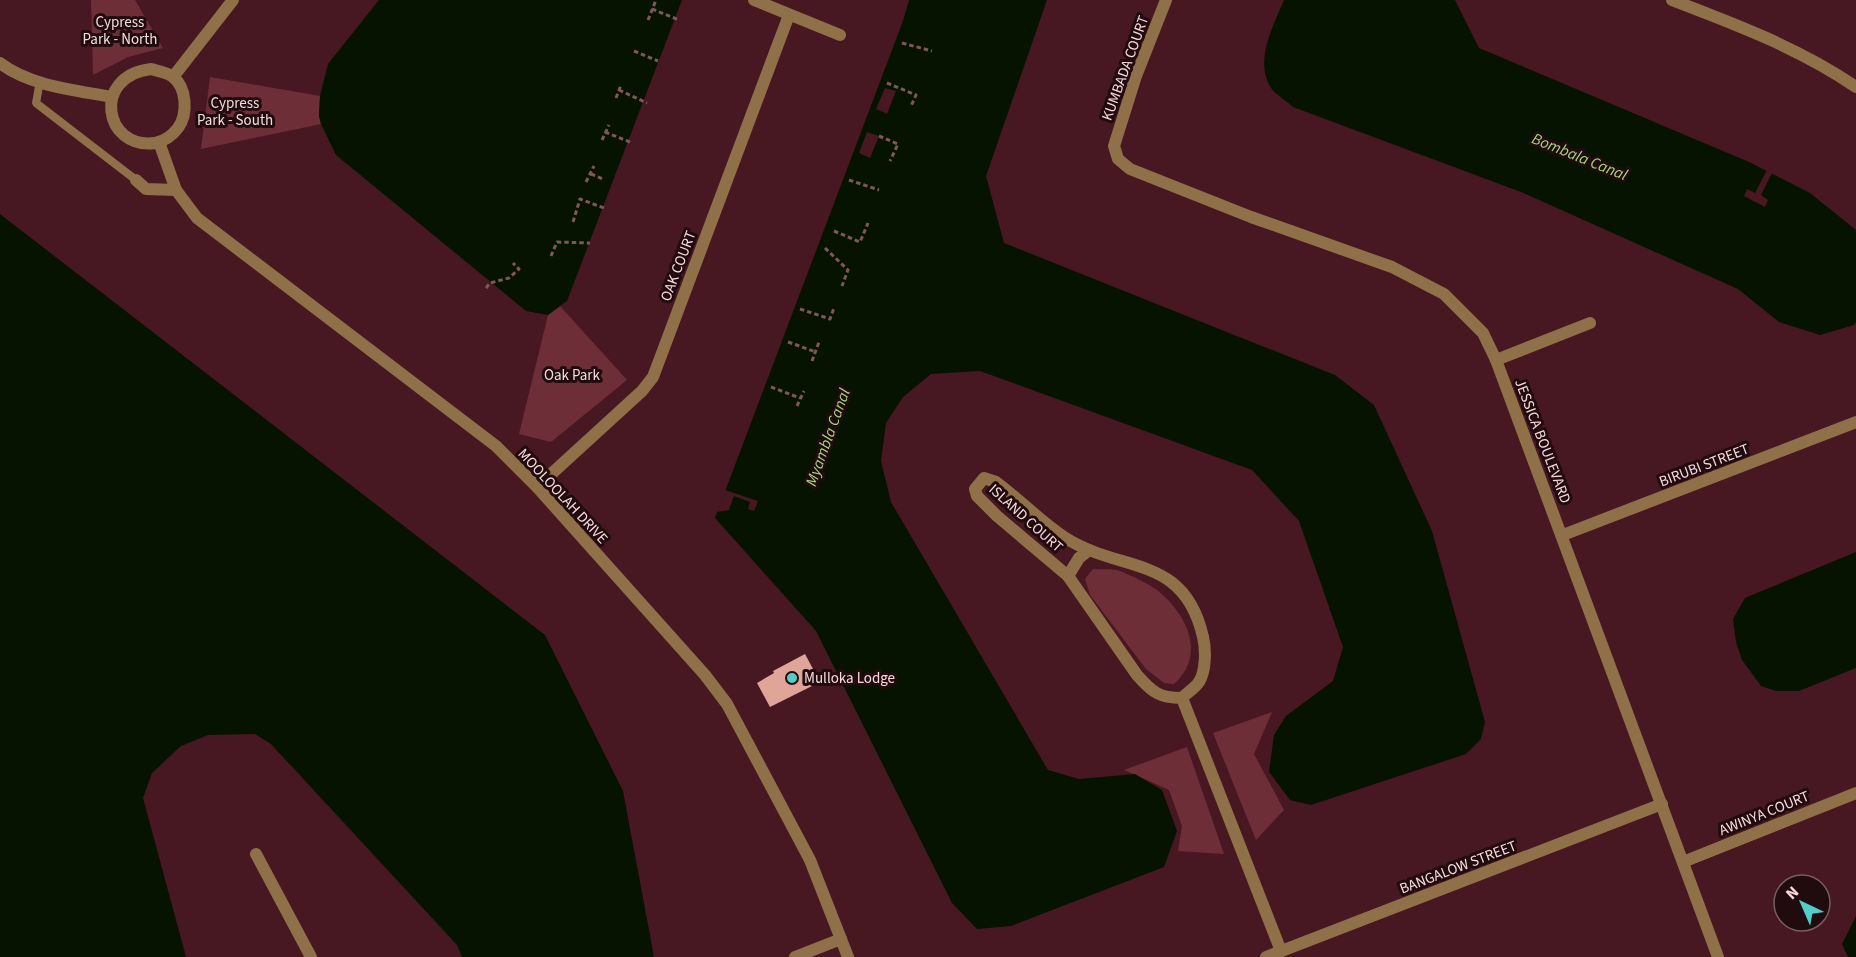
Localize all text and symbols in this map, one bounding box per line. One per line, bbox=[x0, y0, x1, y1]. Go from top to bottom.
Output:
park label: Cypress Park - North bbox=[83, 12, 157, 50]
street label: KUMBADA COURT bbox=[1097, 13, 1154, 124]
park label: Cypress Park - South bbox=[197, 93, 273, 131]
water label: Bombala Canal bbox=[1529, 128, 1631, 186]
street label: OAK COURT bbox=[655, 228, 701, 304]
park label: Oak Park bbox=[544, 365, 601, 386]
street label: JESSICA BOULEVARD bbox=[1509, 376, 1576, 506]
water label: Myambla Canal bbox=[800, 385, 856, 489]
street label: BIRUBI STREET bbox=[1656, 439, 1752, 492]
street label: MOOLOOLAH DRIVE bbox=[513, 444, 612, 549]
street label: ISLAND COURT bbox=[984, 479, 1067, 557]
place label: Mulloka Lodge bbox=[804, 668, 895, 689]
marker: Mulloka Lodge bbox=[785, 671, 799, 685]
street label: AWINYA COURT bbox=[1716, 786, 1813, 841]
street label: BANGALOW STREET bbox=[1397, 835, 1520, 899]
north arrow bbox=[1772, 873, 1832, 933]
text: N bbox=[1781, 881, 1804, 905]

